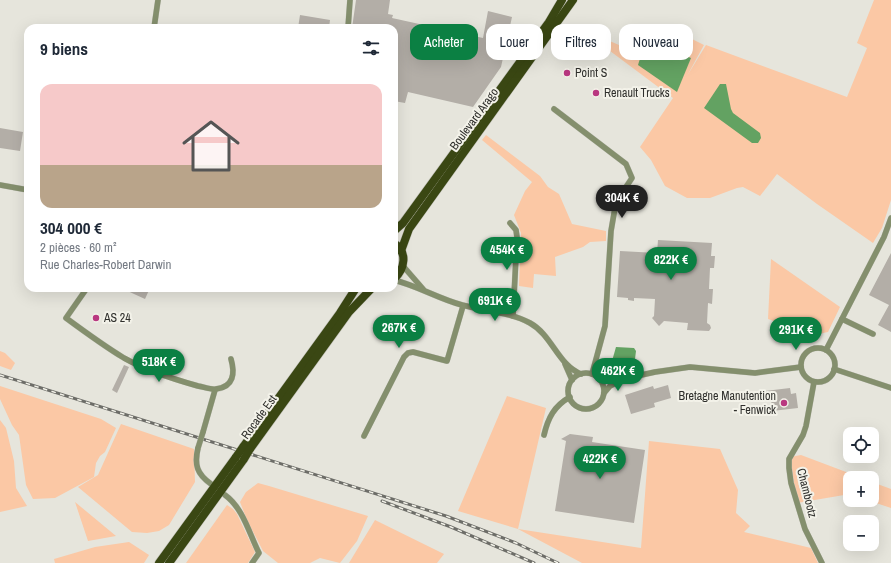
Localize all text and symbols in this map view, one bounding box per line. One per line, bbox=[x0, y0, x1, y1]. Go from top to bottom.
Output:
chip: Acheter bbox=[410, 24, 478, 60]
chip: Louer bbox=[486, 24, 543, 60]
chip: Filtres bbox=[551, 24, 611, 60]
chip: Nouveau bbox=[619, 24, 693, 60]
text: 9 biens bbox=[40, 37, 88, 60]
icon: filters bbox=[360, 37, 382, 59]
place label: Point S bbox=[575, 65, 608, 81]
marker: Point S bbox=[562, 68, 572, 78]
street label: Boulevard Arago bbox=[446, 85, 502, 153]
place label: Renault Trucks bbox=[604, 85, 670, 101]
marker: Renault Trucks bbox=[591, 88, 601, 98]
icon: home bbox=[175, 110, 247, 182]
pin: 304K € bbox=[589, 185, 655, 219]
text: 304K € bbox=[605, 189, 639, 206]
text: 304 000 € bbox=[40, 216, 102, 239]
pin: 454K € bbox=[474, 237, 540, 271]
text: 2 pièces · 60 m² bbox=[40, 239, 116, 256]
text: 454K € bbox=[490, 241, 524, 258]
pin: 822K € bbox=[638, 247, 704, 281]
text: 822K € bbox=[654, 251, 688, 268]
text: Rue Charles-Robert Darwin bbox=[40, 256, 172, 273]
pin: 691K € bbox=[462, 288, 528, 322]
text: 691K € bbox=[478, 292, 512, 309]
place label: AS 24 bbox=[103, 310, 131, 326]
marker: AS 24 bbox=[91, 313, 101, 323]
pin: 267K € bbox=[366, 315, 432, 349]
pin: 291K € bbox=[763, 317, 829, 351]
text: 267K € bbox=[382, 319, 416, 336]
text: 291K € bbox=[779, 321, 813, 338]
pin: 518K € bbox=[126, 349, 192, 383]
text: 518K € bbox=[142, 353, 176, 370]
pin: 462K € bbox=[585, 358, 651, 392]
text: 462K € bbox=[601, 362, 635, 379]
place label: Bretagne Manutention - Fenwick bbox=[679, 388, 776, 418]
street label: Rocade Est bbox=[238, 392, 281, 442]
marker: Bretagne Manutention - Fenwick bbox=[779, 398, 789, 408]
map controls bbox=[843, 427, 879, 551]
button: locate bbox=[843, 427, 879, 463]
pin: 422K € bbox=[567, 446, 633, 480]
text: 422K € bbox=[583, 450, 617, 467]
street label: Chambootz bbox=[793, 467, 821, 519]
button: + bbox=[843, 471, 879, 507]
button: − bbox=[843, 515, 879, 551]

